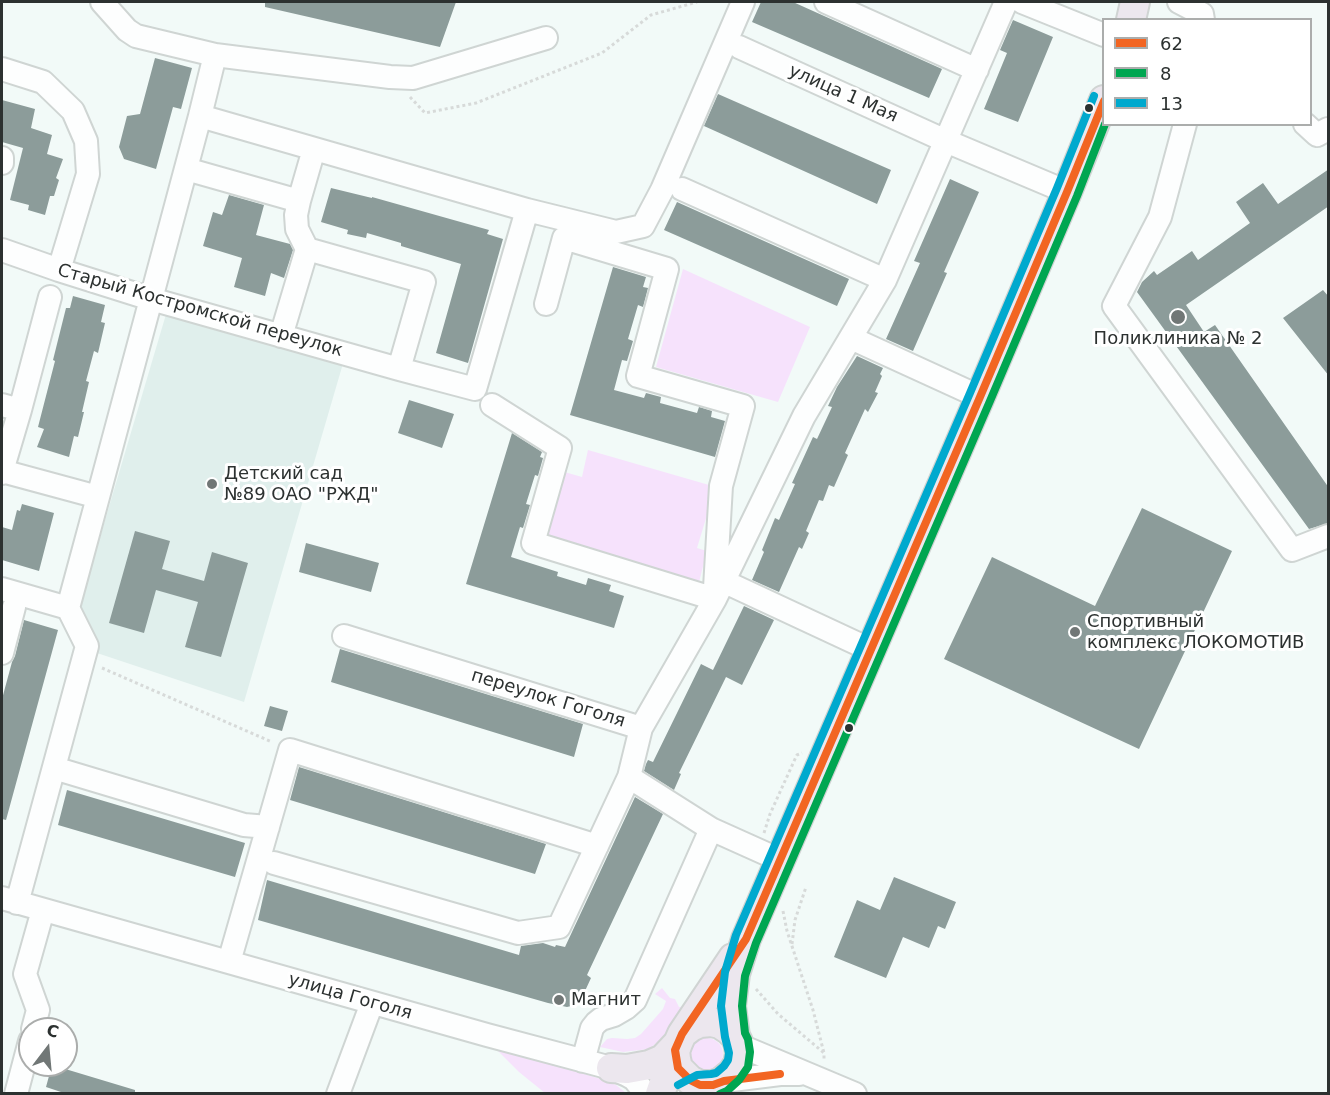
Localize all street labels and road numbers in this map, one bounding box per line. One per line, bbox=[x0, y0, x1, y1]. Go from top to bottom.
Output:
street label: улица 1 Мая bbox=[785, 60, 901, 128]
street label: Старый Костромской переулок bbox=[55, 260, 345, 362]
street label: переулок Гоголя bbox=[468, 665, 628, 733]
street label: улица Гоголя bbox=[286, 969, 414, 1025]

